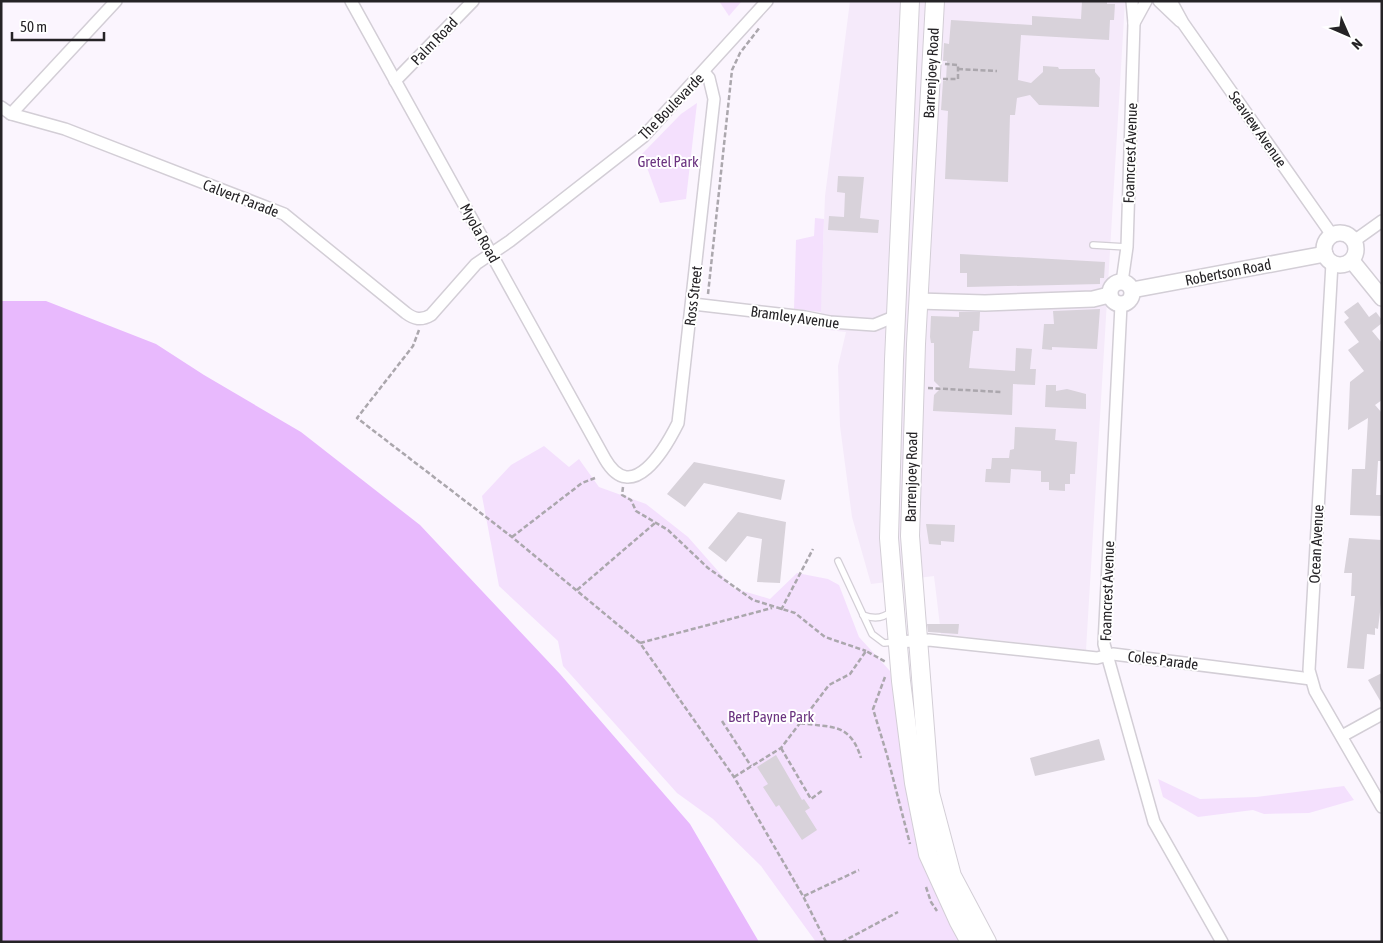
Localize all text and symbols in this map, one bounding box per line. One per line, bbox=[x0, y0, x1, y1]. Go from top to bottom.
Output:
scale bar bbox=[12, 10, 105, 42]
north arrow bbox=[1323, 10, 1373, 60]
street label: Palm Road bbox=[407, 14, 461, 68]
text: 50 m bbox=[20, 18, 47, 35]
street label: Barrenjoey Road bbox=[920, 27, 942, 119]
text: N bbox=[1349, 36, 1366, 53]
street label: The Boulevarde bbox=[635, 69, 707, 143]
street label: Seaview Avenue bbox=[1226, 88, 1291, 170]
street label: Foamcrest Avenue bbox=[1120, 102, 1140, 204]
park label: Gretel Park bbox=[637, 153, 699, 170]
street label: Calvert Parade bbox=[201, 176, 282, 220]
street label: Myola Road bbox=[457, 201, 503, 265]
street label: Robertson Road bbox=[1183, 255, 1273, 289]
street label: Ross Street bbox=[681, 265, 705, 327]
street label: Bramley Avenue bbox=[750, 302, 841, 332]
street label: Barrenjoey Road bbox=[902, 431, 920, 523]
street label: Ocean Avenue bbox=[1305, 504, 1327, 584]
street label: Foamcrest Avenue bbox=[1097, 540, 1117, 642]
street label: Coles Parade bbox=[1127, 647, 1199, 673]
park label: Bert Payne Park bbox=[728, 708, 814, 725]

